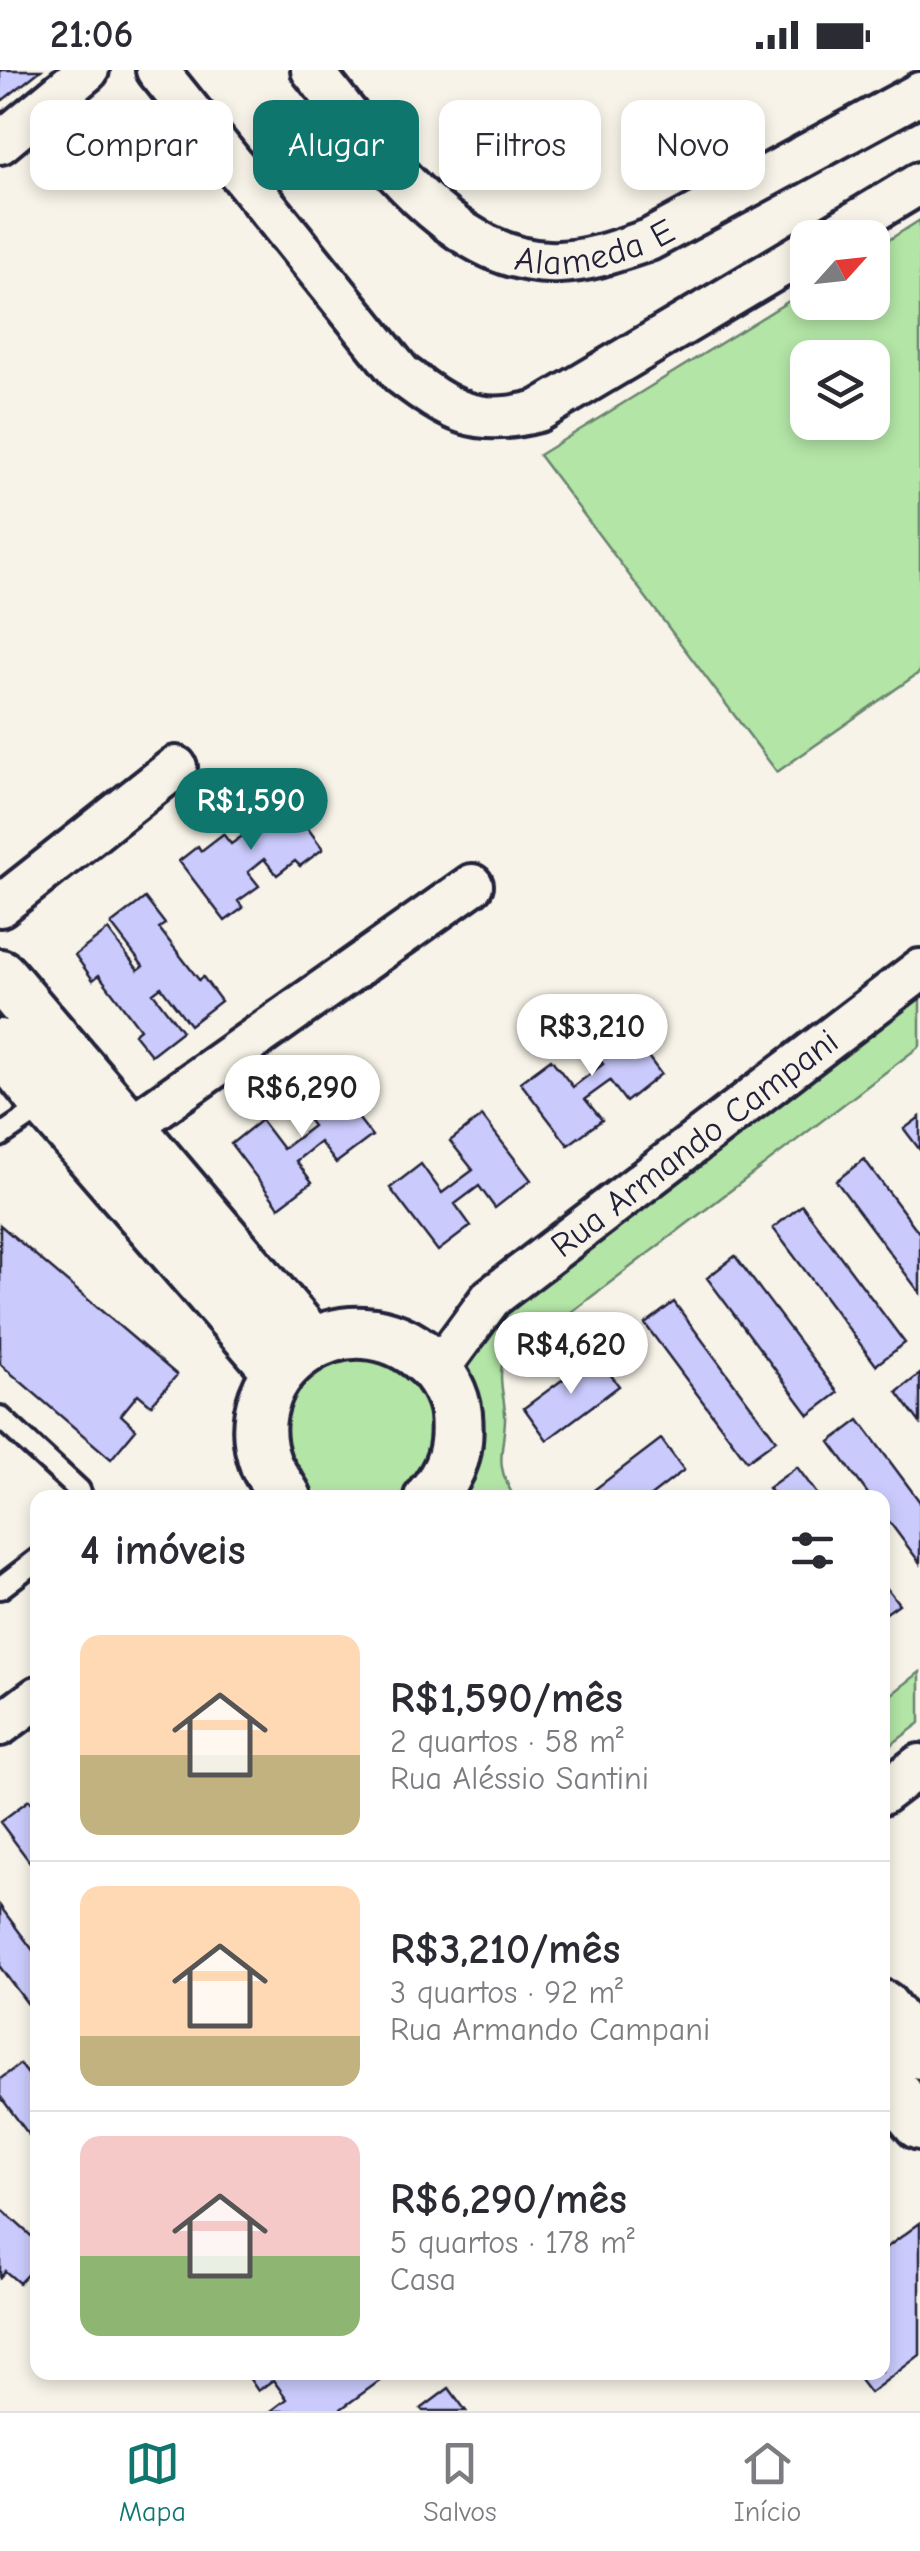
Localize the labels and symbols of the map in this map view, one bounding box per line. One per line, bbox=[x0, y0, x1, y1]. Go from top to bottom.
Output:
street label: Alameda E bbox=[511, 210, 681, 283]
north arrow bbox=[790, 220, 890, 320]
pin: R$1,590 bbox=[159, 768, 343, 853]
pin: R$3,210 bbox=[500, 994, 684, 1079]
street label: Rua Armando Campani bbox=[543, 1020, 846, 1266]
pin: R$6,290 bbox=[210, 1055, 394, 1140]
pin: R$4,620 bbox=[479, 1312, 663, 1397]

